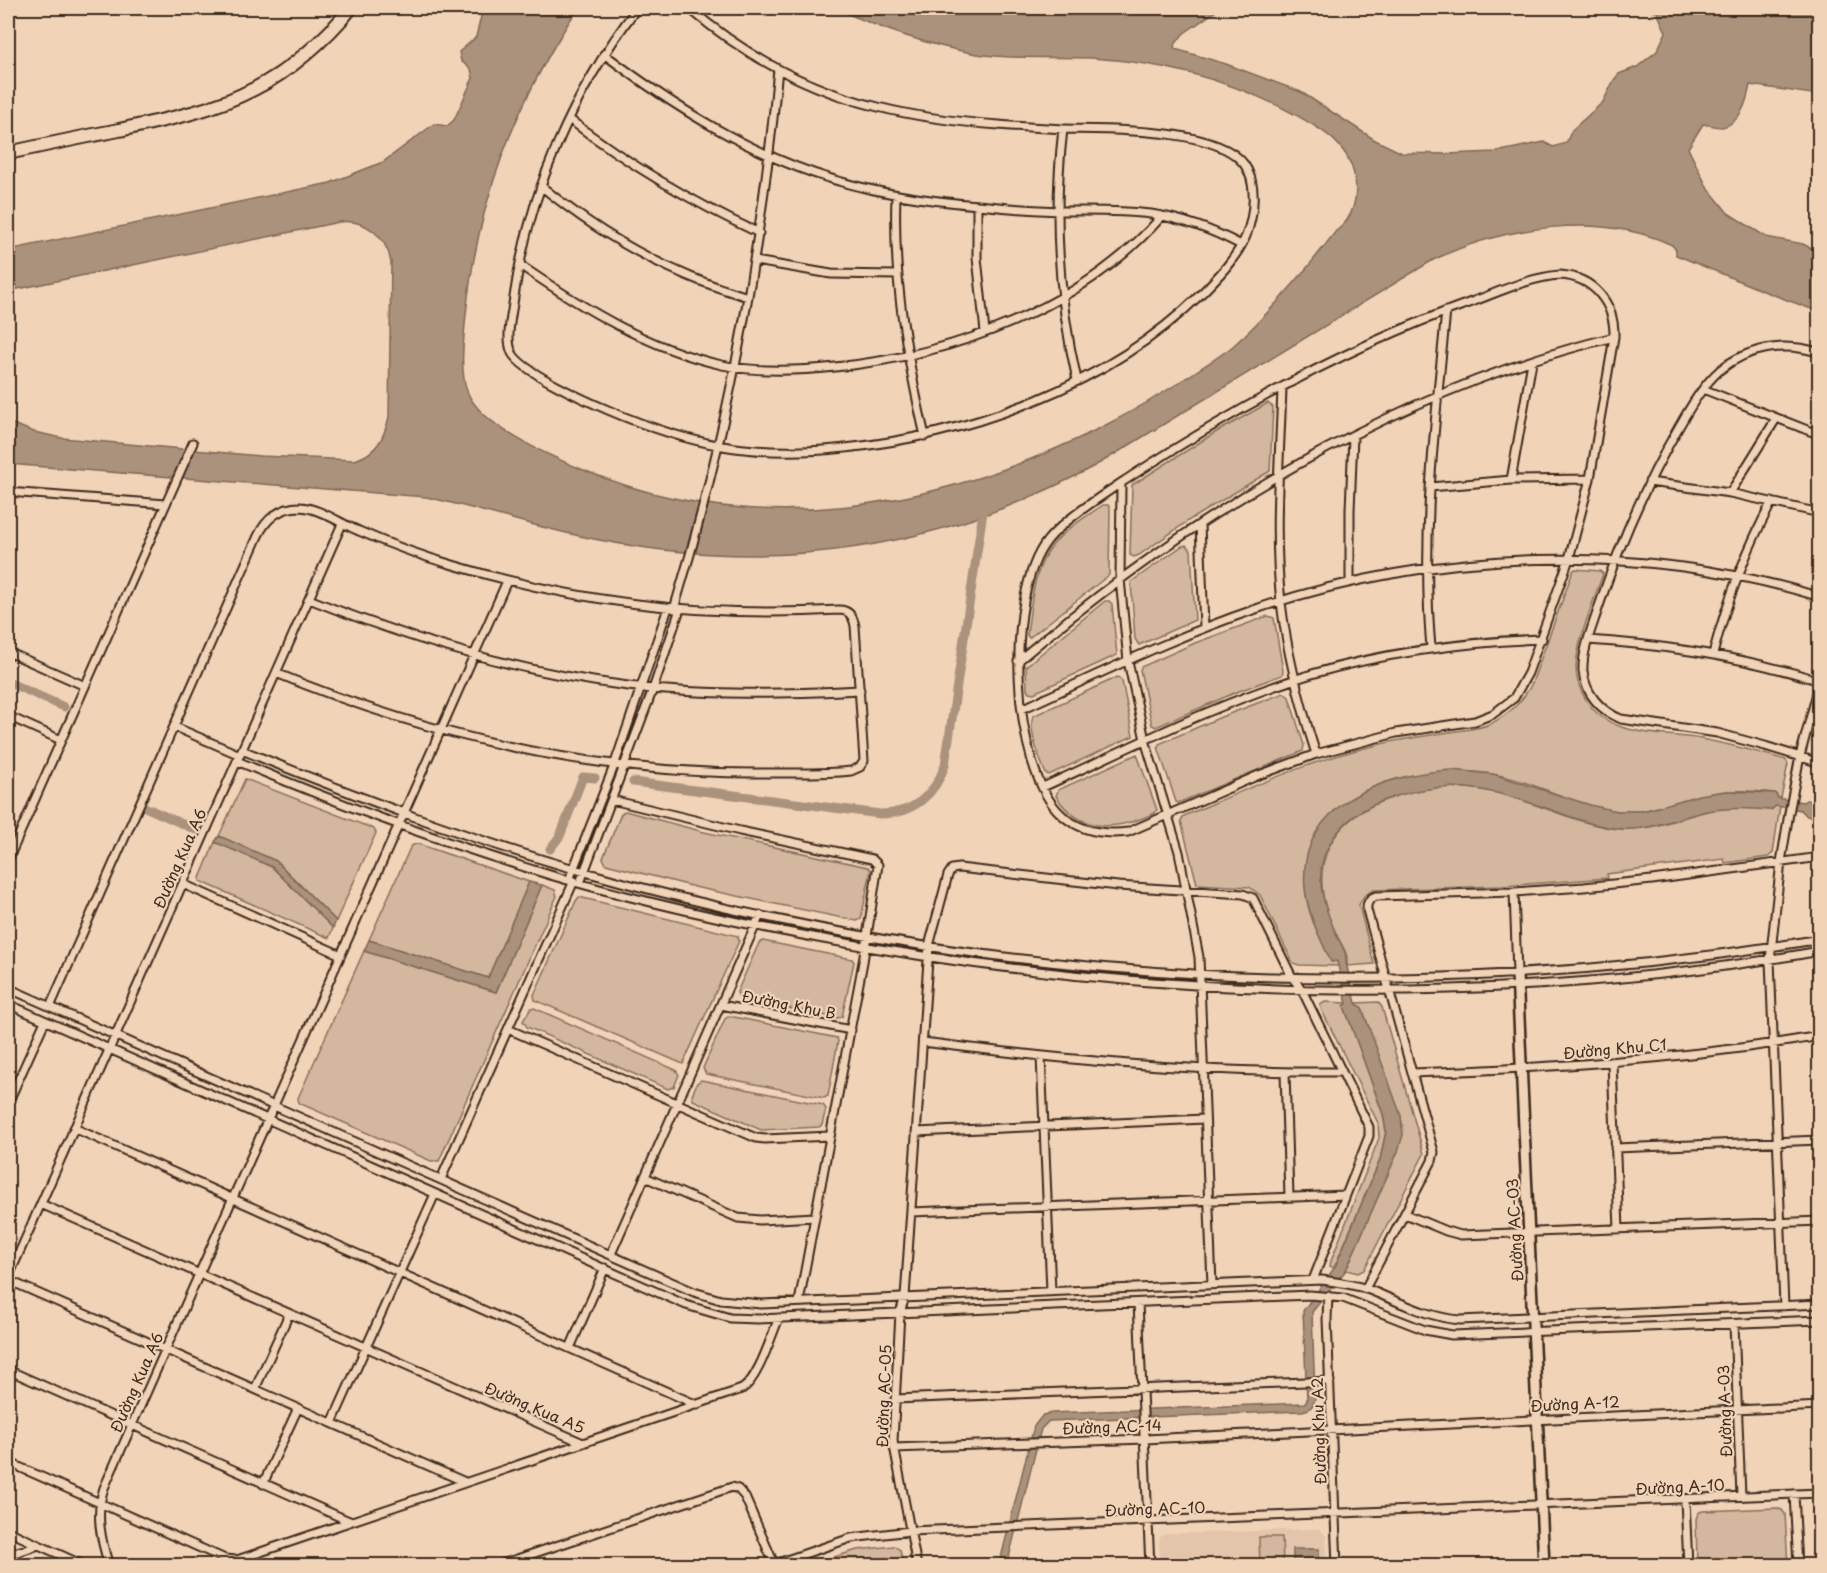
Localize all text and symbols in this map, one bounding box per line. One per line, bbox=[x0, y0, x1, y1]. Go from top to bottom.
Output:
street label: Đường Kua A6 bbox=[147, 804, 211, 912]
street label: Đường Khu B bbox=[740, 984, 838, 1024]
street label: Đường Khu C1 bbox=[1562, 1032, 1668, 1064]
street label: Đường AC-03 bbox=[1500, 1178, 1528, 1282]
street label: Đường Kua A6 bbox=[104, 1328, 168, 1436]
street label: Đường AC-05 bbox=[870, 1344, 896, 1448]
street label: Đường A-03 bbox=[1711, 1364, 1737, 1458]
street label: Đường Kua A5 bbox=[481, 1375, 589, 1439]
street label: Đường Khu A2 bbox=[1305, 1377, 1331, 1485]
street label: Đường A-12 bbox=[1530, 1389, 1620, 1417]
street label: Đường AC-14 bbox=[1062, 1413, 1162, 1439]
street label: Đường A-10 bbox=[1635, 1472, 1725, 1500]
street label: Đường AC-10 bbox=[1104, 1495, 1206, 1521]

